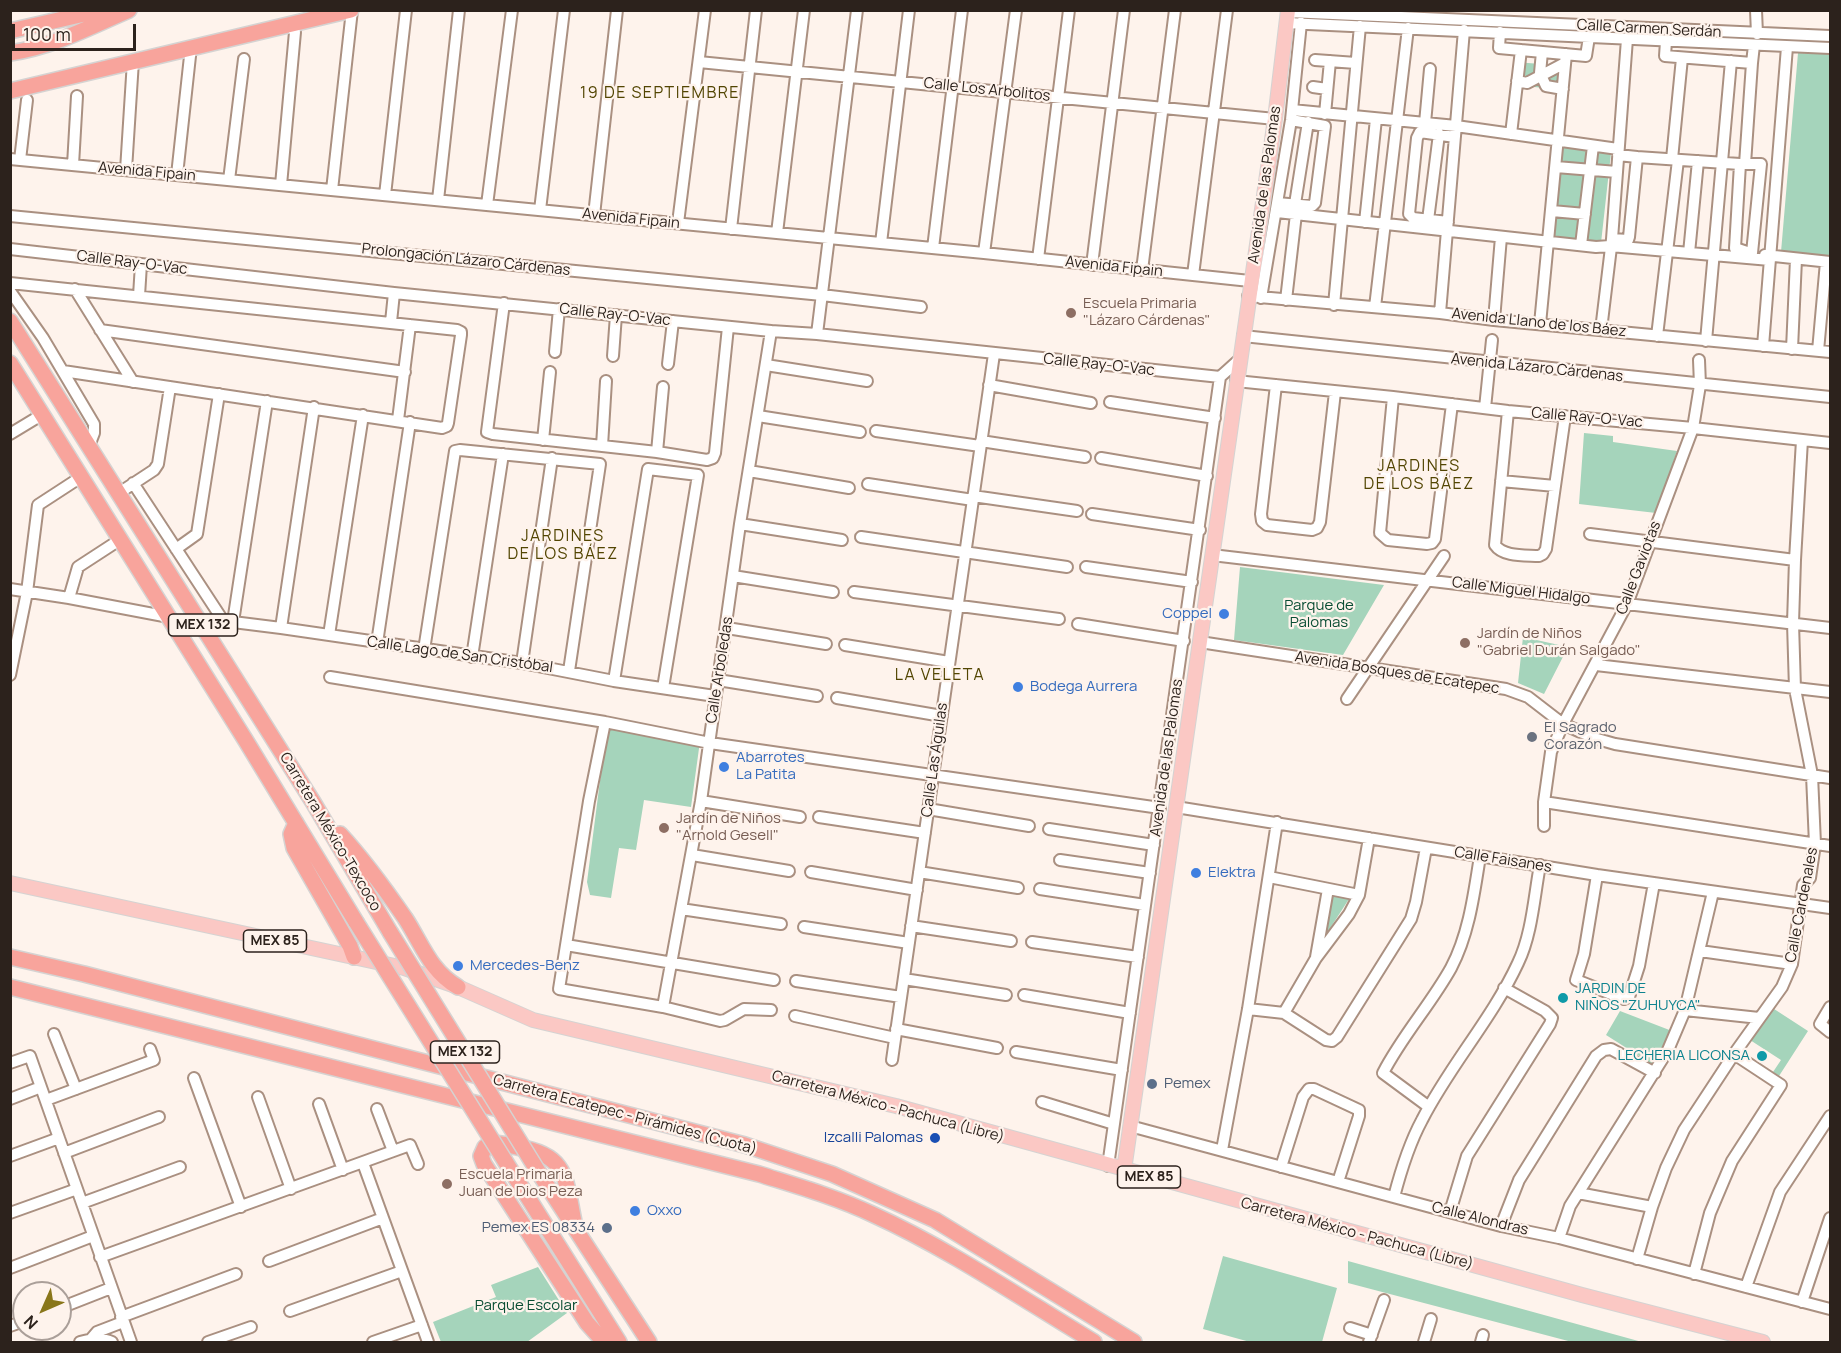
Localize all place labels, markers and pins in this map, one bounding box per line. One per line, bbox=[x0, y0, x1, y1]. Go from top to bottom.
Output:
place label: Escuela Primaria "Lázaro Cárdenas" bbox=[1083, 295, 1210, 330]
marker: Escuela Primaria "Lázaro Cárdenas" bbox=[1064, 306, 1078, 320]
place label: Coppel bbox=[1162, 605, 1212, 623]
marker: Coppel bbox=[1217, 607, 1231, 621]
place label: Jardín de Niños "Gabriel Durán Salgado" bbox=[1477, 625, 1641, 660]
marker: Jardín de Niños "Gabriel Durán Salgado" bbox=[1458, 636, 1472, 650]
place label: Bodega Aurrera bbox=[1030, 678, 1137, 696]
marker: Bodega Aurrera bbox=[1011, 680, 1025, 694]
place label: El Sagrado Corazón bbox=[1544, 719, 1617, 754]
marker: El Sagrado Corazón bbox=[1525, 730, 1539, 744]
place label: Abarrotes La Patita bbox=[736, 749, 805, 784]
marker: Abarrotes La Patita bbox=[717, 760, 731, 774]
place label: Jardín de Niños "Arnold Gesell" bbox=[676, 810, 781, 845]
marker: Jardín de Niños "Arnold Gesell" bbox=[657, 821, 671, 835]
place label: Elektra bbox=[1208, 864, 1256, 882]
marker: Elektra bbox=[1189, 866, 1203, 880]
place label: Mercedes-Benz bbox=[470, 957, 580, 975]
marker: Mercedes-Benz bbox=[451, 959, 465, 973]
place label: JARDIN DE NIÑOS "ZUHUYCA" bbox=[1575, 980, 1701, 1015]
marker: JARDIN DE NIÑOS "ZUHUYCA" bbox=[1556, 991, 1570, 1005]
place label: LECHERIA LICONSA bbox=[1617, 1047, 1750, 1065]
marker: LECHERIA LICONSA bbox=[1755, 1049, 1769, 1063]
place label: Pemex bbox=[1164, 1075, 1211, 1093]
marker: Pemex bbox=[1145, 1077, 1159, 1091]
place label: Izcalli Palomas bbox=[824, 1129, 923, 1147]
marker: Izcalli Palomas bbox=[928, 1131, 942, 1145]
place label: Escuela Primaria Juan de Dios Peza bbox=[459, 1166, 583, 1201]
marker: Escuela Primaria Juan de Dios Peza bbox=[440, 1177, 454, 1191]
place label: Oxxo bbox=[647, 1202, 682, 1220]
marker: Oxxo bbox=[628, 1204, 642, 1218]
place label: Pemex ES 08334 bbox=[482, 1219, 595, 1237]
marker: Pemex ES 08334 bbox=[600, 1221, 614, 1235]

